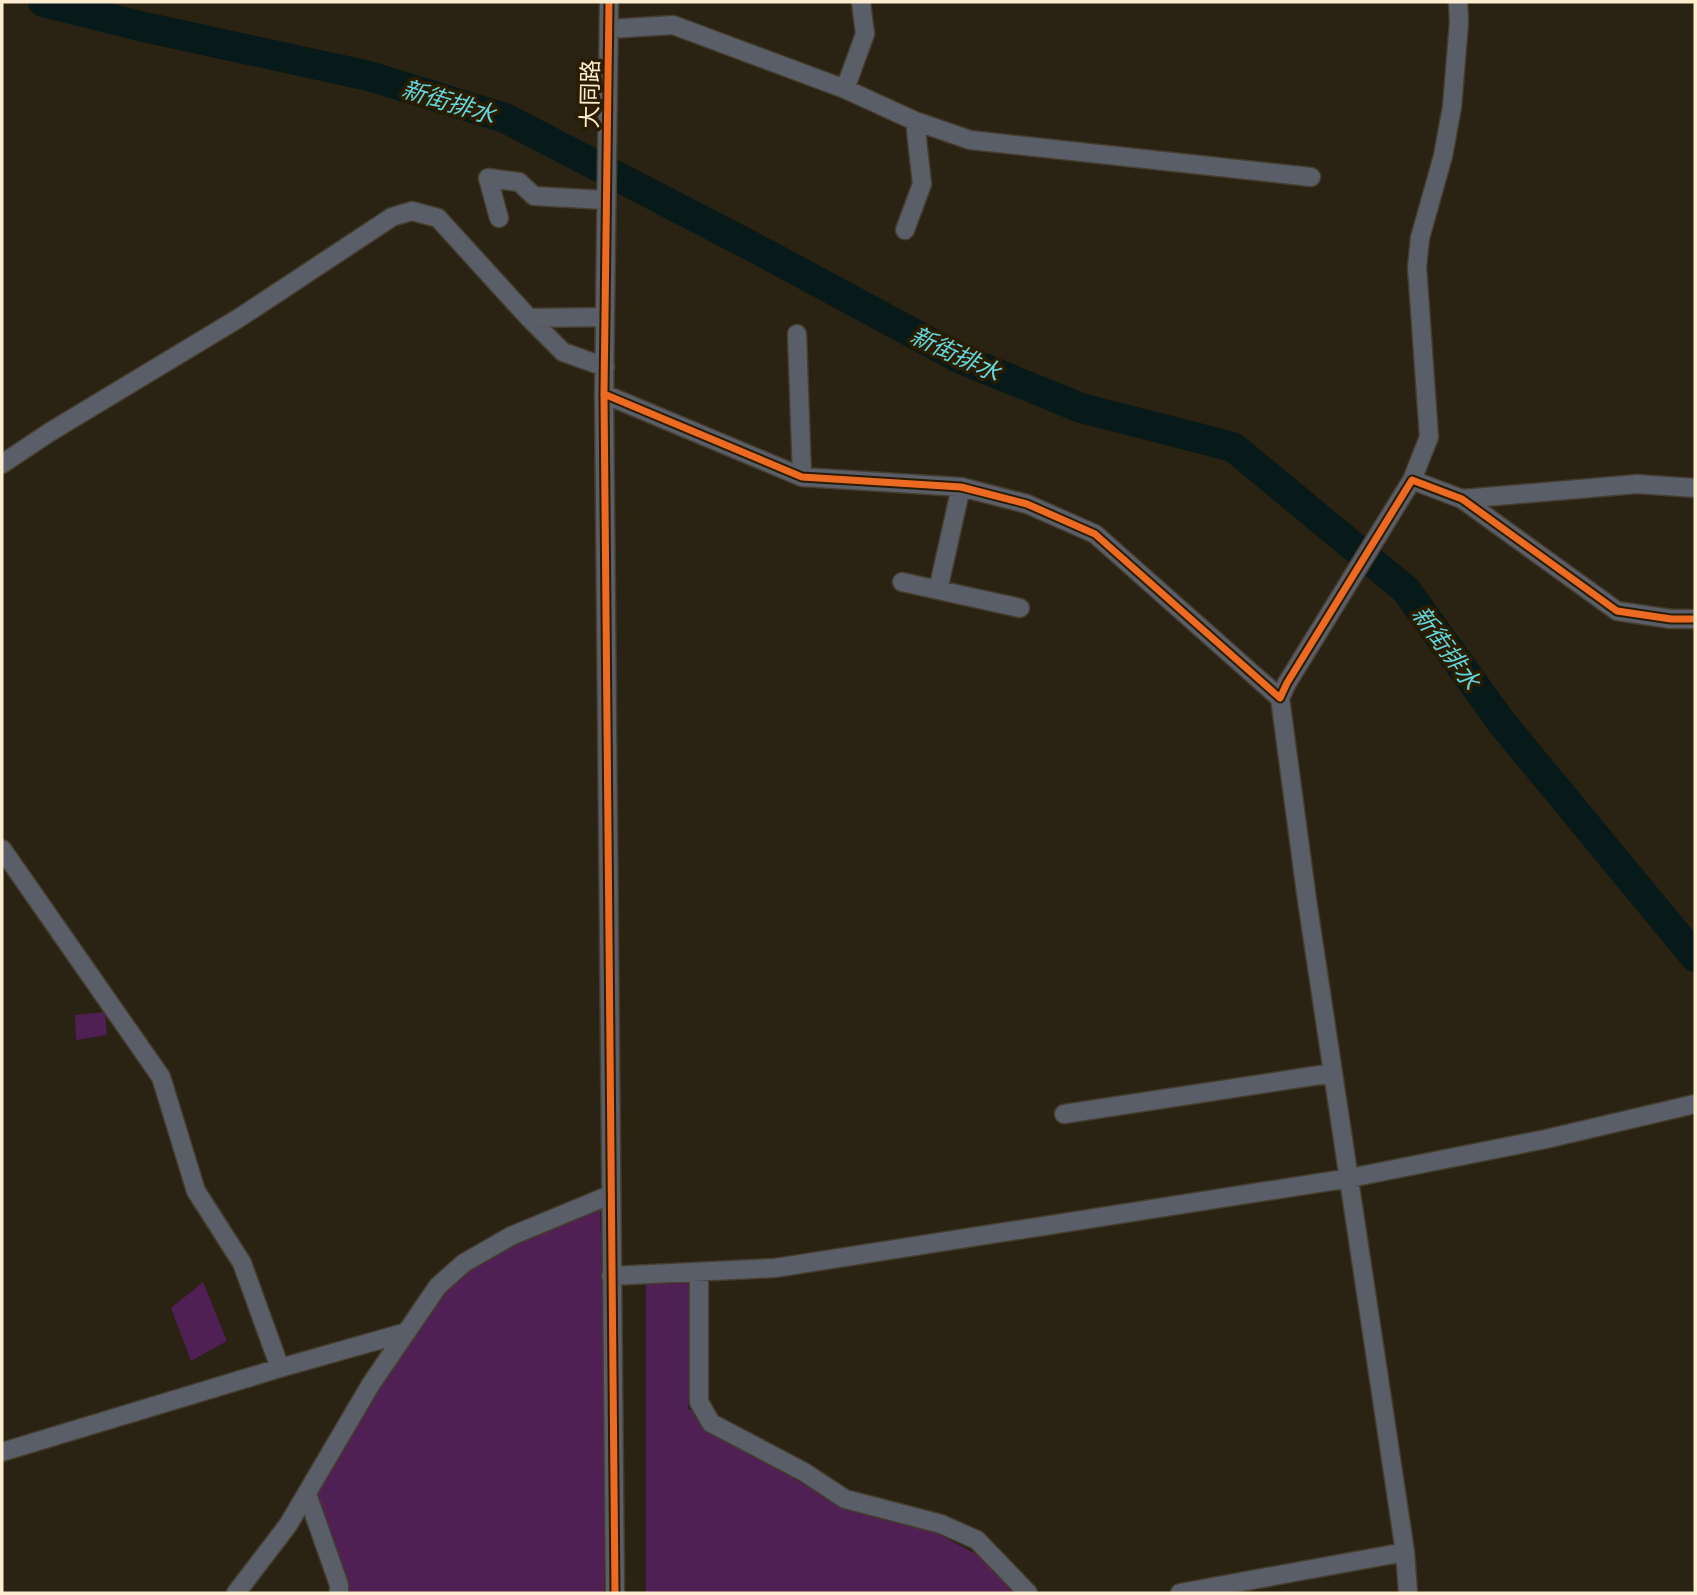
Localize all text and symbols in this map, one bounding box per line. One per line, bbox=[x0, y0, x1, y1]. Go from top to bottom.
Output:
street label: 大同路 bbox=[572, 59, 606, 129]
water label: 新街排水 bbox=[398, 71, 501, 131]
water label: 新街排水 bbox=[906, 318, 1007, 389]
water label: 新街排水 bbox=[1405, 598, 1489, 696]

